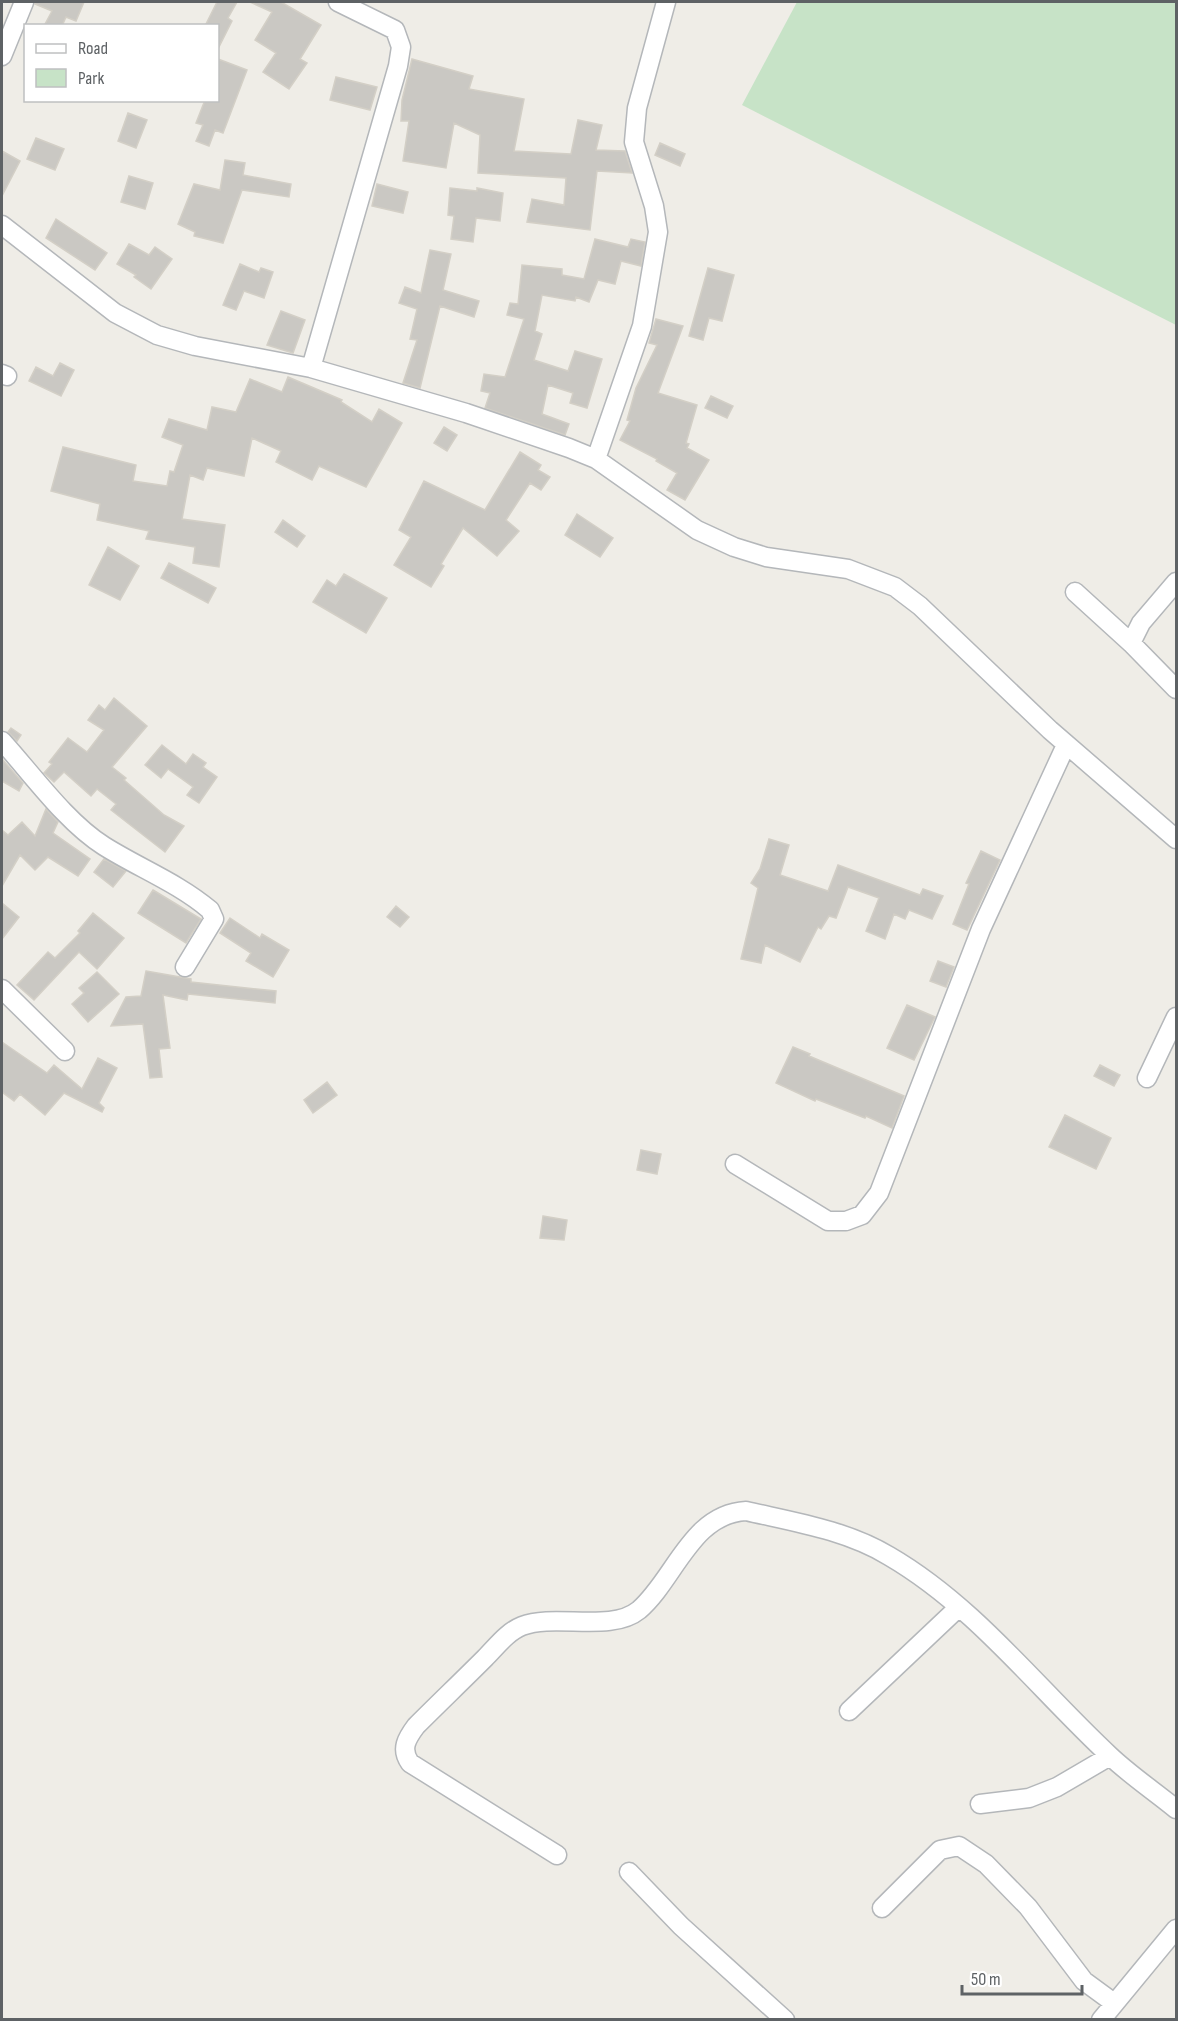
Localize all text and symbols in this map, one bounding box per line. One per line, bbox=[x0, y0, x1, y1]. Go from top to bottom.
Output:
legend bbox=[24, 24, 219, 102]
text: Road bbox=[78, 38, 108, 59]
text: Park bbox=[78, 68, 104, 89]
scale bar bbox=[962, 1958, 1082, 1996]
text: 50 m bbox=[971, 1969, 1001, 1990]

